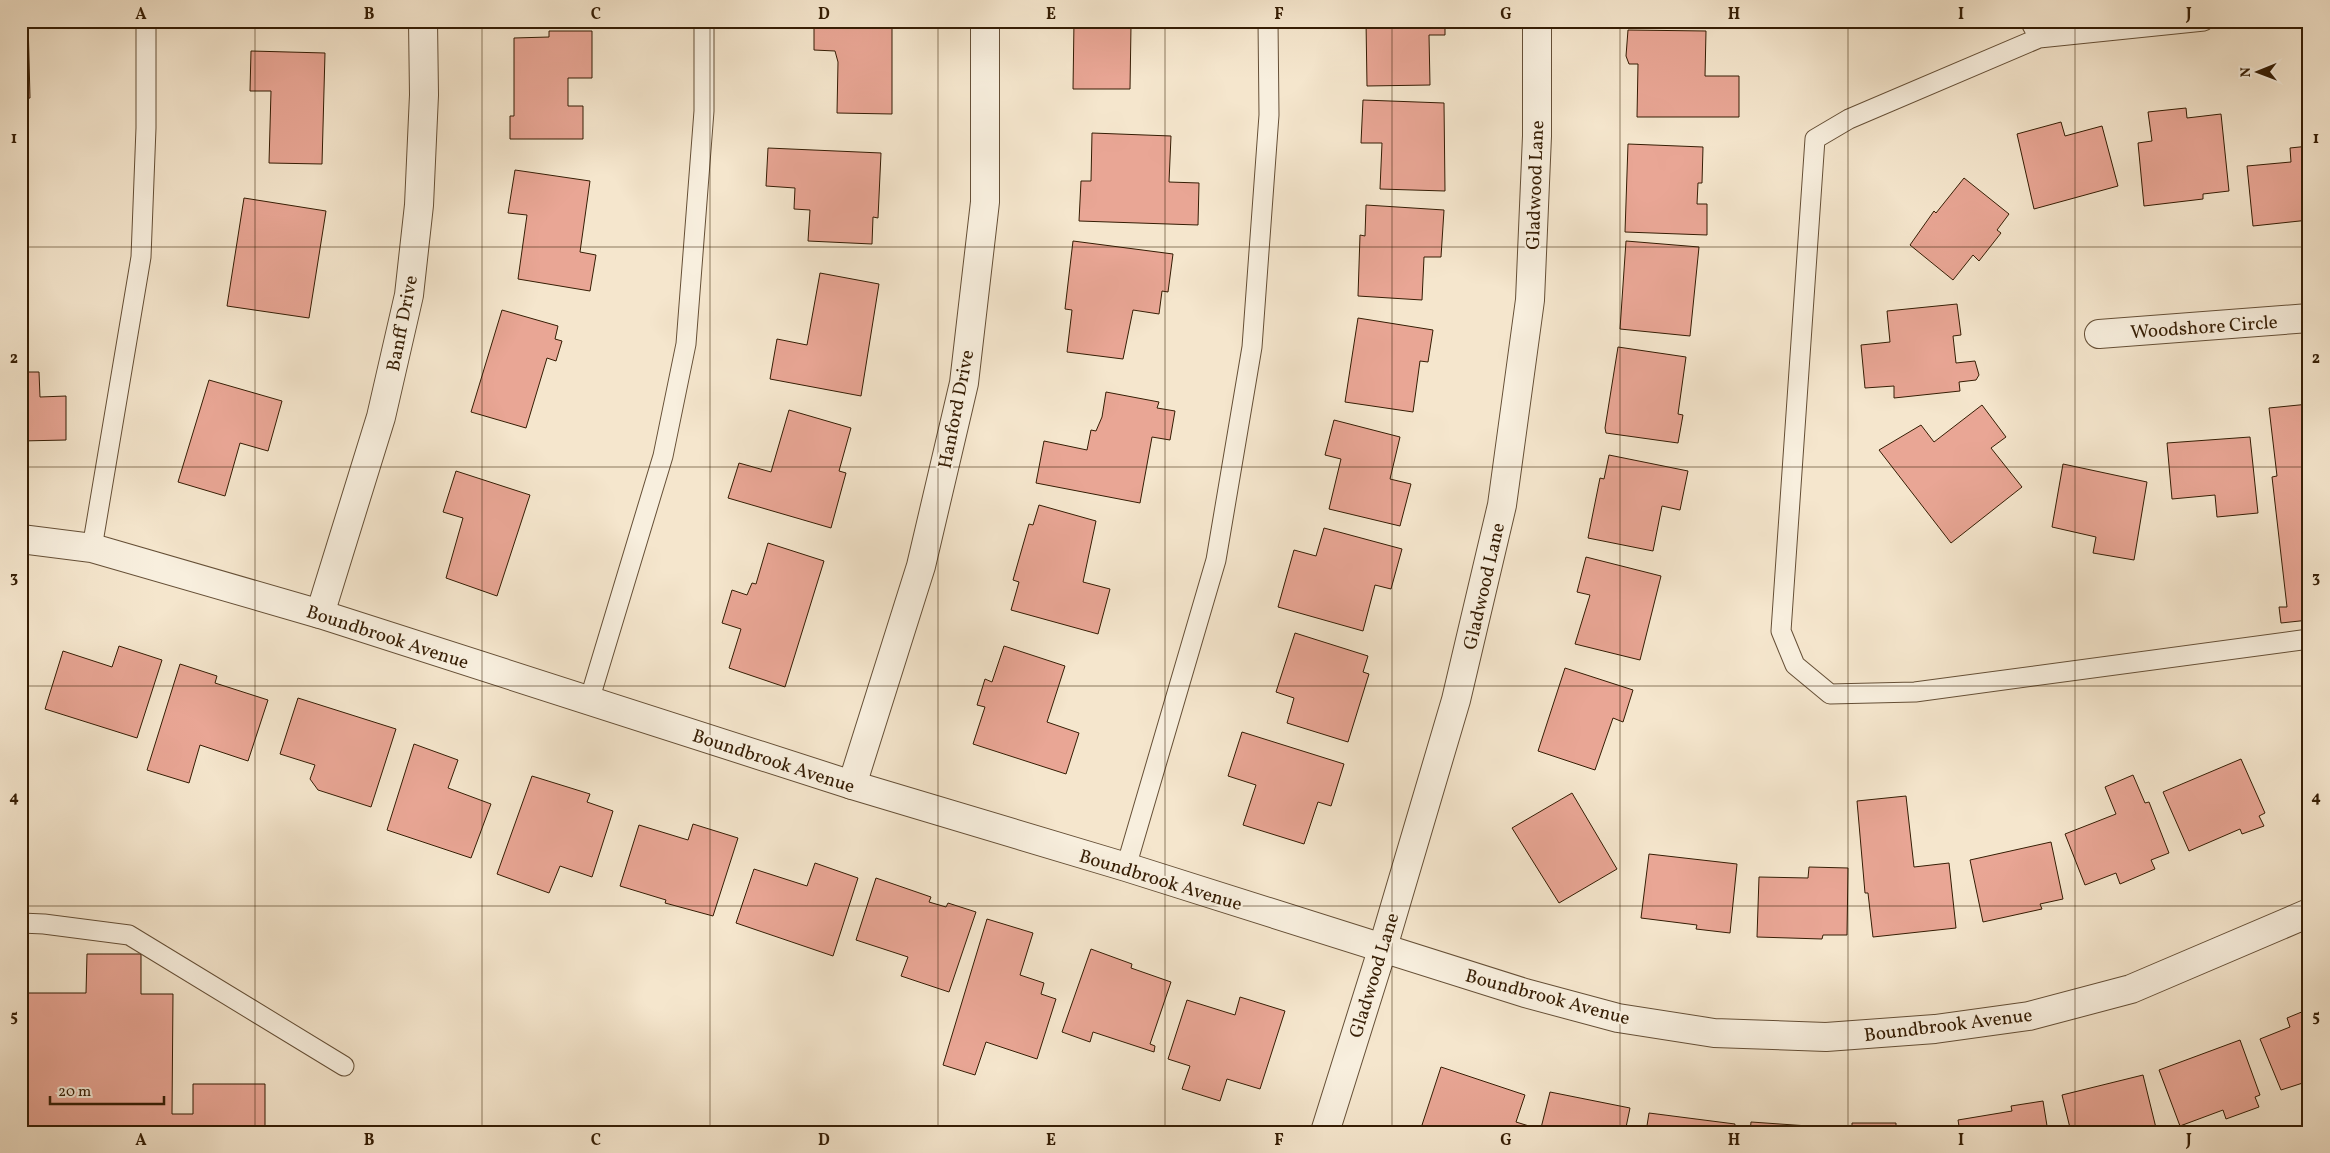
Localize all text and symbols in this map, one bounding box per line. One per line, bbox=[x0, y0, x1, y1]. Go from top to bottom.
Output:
text: A bbox=[135, 4, 147, 26]
text: B bbox=[364, 4, 375, 26]
text: C bbox=[591, 4, 601, 26]
text: D bbox=[818, 4, 830, 26]
text: E bbox=[1046, 4, 1056, 26]
text: F bbox=[1274, 4, 1284, 26]
text: G bbox=[1500, 4, 1512, 26]
text: H bbox=[1728, 4, 1740, 26]
text: I bbox=[1958, 4, 1964, 26]
text: J bbox=[2185, 4, 2192, 26]
north arrow bbox=[2232, 48, 2282, 98]
text: N bbox=[2237, 67, 2256, 77]
street label: Gladwood Lane bbox=[1521, 120, 1551, 250]
text: 1 bbox=[11, 128, 17, 150]
text: 1 bbox=[2313, 128, 2319, 150]
street label: Banff Drive bbox=[381, 273, 425, 374]
street label: Woodshore Circle bbox=[2130, 310, 2279, 346]
text: 2 bbox=[10, 348, 18, 370]
street label: Hanford Drive bbox=[933, 348, 981, 471]
text: 2 bbox=[2312, 348, 2320, 370]
street label: Gladwood Lane bbox=[1458, 520, 1512, 652]
text: 3 bbox=[10, 567, 18, 589]
text: 3 bbox=[2312, 567, 2320, 589]
street label: Boundbrook Avenue bbox=[303, 599, 472, 676]
street label: Boundbrook Avenue bbox=[689, 723, 858, 800]
text: 4 bbox=[9, 787, 19, 809]
text: 4 bbox=[2311, 787, 2321, 809]
street label: Boundbrook Avenue bbox=[1076, 844, 1245, 918]
street label: Gladwood Lane bbox=[1344, 910, 1406, 1041]
street label: Boundbrook Avenue bbox=[1462, 963, 1633, 1032]
street label: Boundbrook Avenue bbox=[1863, 1003, 2034, 1049]
text: 5 bbox=[10, 1006, 18, 1028]
text: 5 bbox=[2312, 1006, 2320, 1028]
scale bar bbox=[50, 1073, 164, 1105]
text: 20 m bbox=[58, 1082, 91, 1103]
text: A bbox=[135, 1130, 147, 1152]
text: B bbox=[364, 1130, 375, 1152]
text: C bbox=[591, 1130, 601, 1152]
text: D bbox=[818, 1130, 830, 1152]
text: E bbox=[1046, 1130, 1056, 1152]
text: F bbox=[1274, 1130, 1284, 1152]
text: G bbox=[1500, 1130, 1512, 1152]
text: H bbox=[1728, 1130, 1740, 1152]
text: I bbox=[1958, 1130, 1964, 1152]
text: J bbox=[2185, 1130, 2192, 1152]

